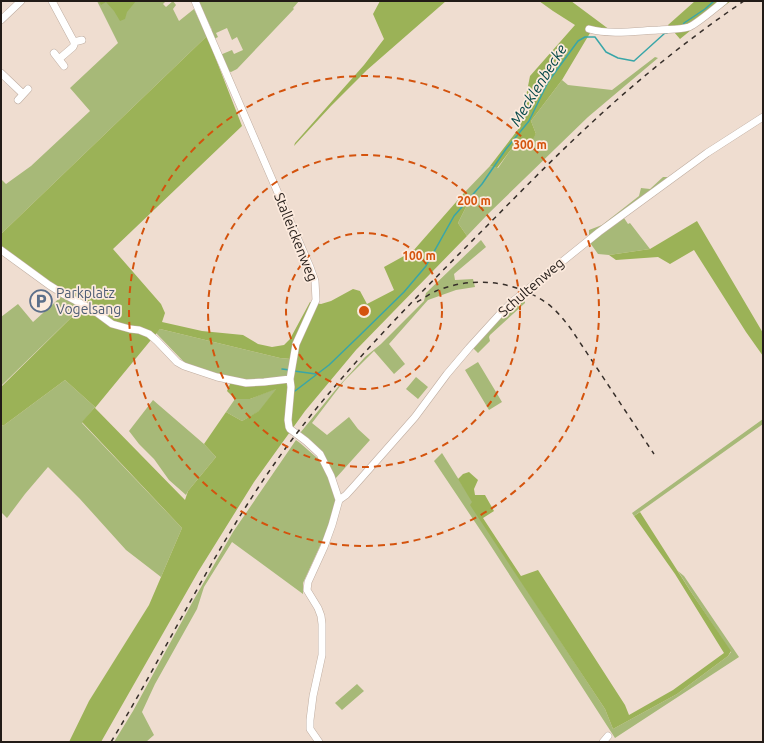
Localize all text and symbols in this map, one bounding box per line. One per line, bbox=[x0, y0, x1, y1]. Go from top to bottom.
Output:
water label: Mecklenbecke bbox=[506, 41, 570, 129]
text: 300 m bbox=[513, 138, 547, 151]
street label: Stalleickenweg bbox=[271, 190, 321, 284]
text: 200 m bbox=[457, 194, 491, 207]
text: 100 m bbox=[402, 249, 436, 262]
street label: Schultenweg bbox=[495, 254, 567, 320]
place label: Parkplatz Vogelsang bbox=[56, 285, 121, 317]
parking icon: Parkplatz Vogelsang bbox=[28, 288, 54, 314]
centre of rings bbox=[357, 304, 371, 318]

